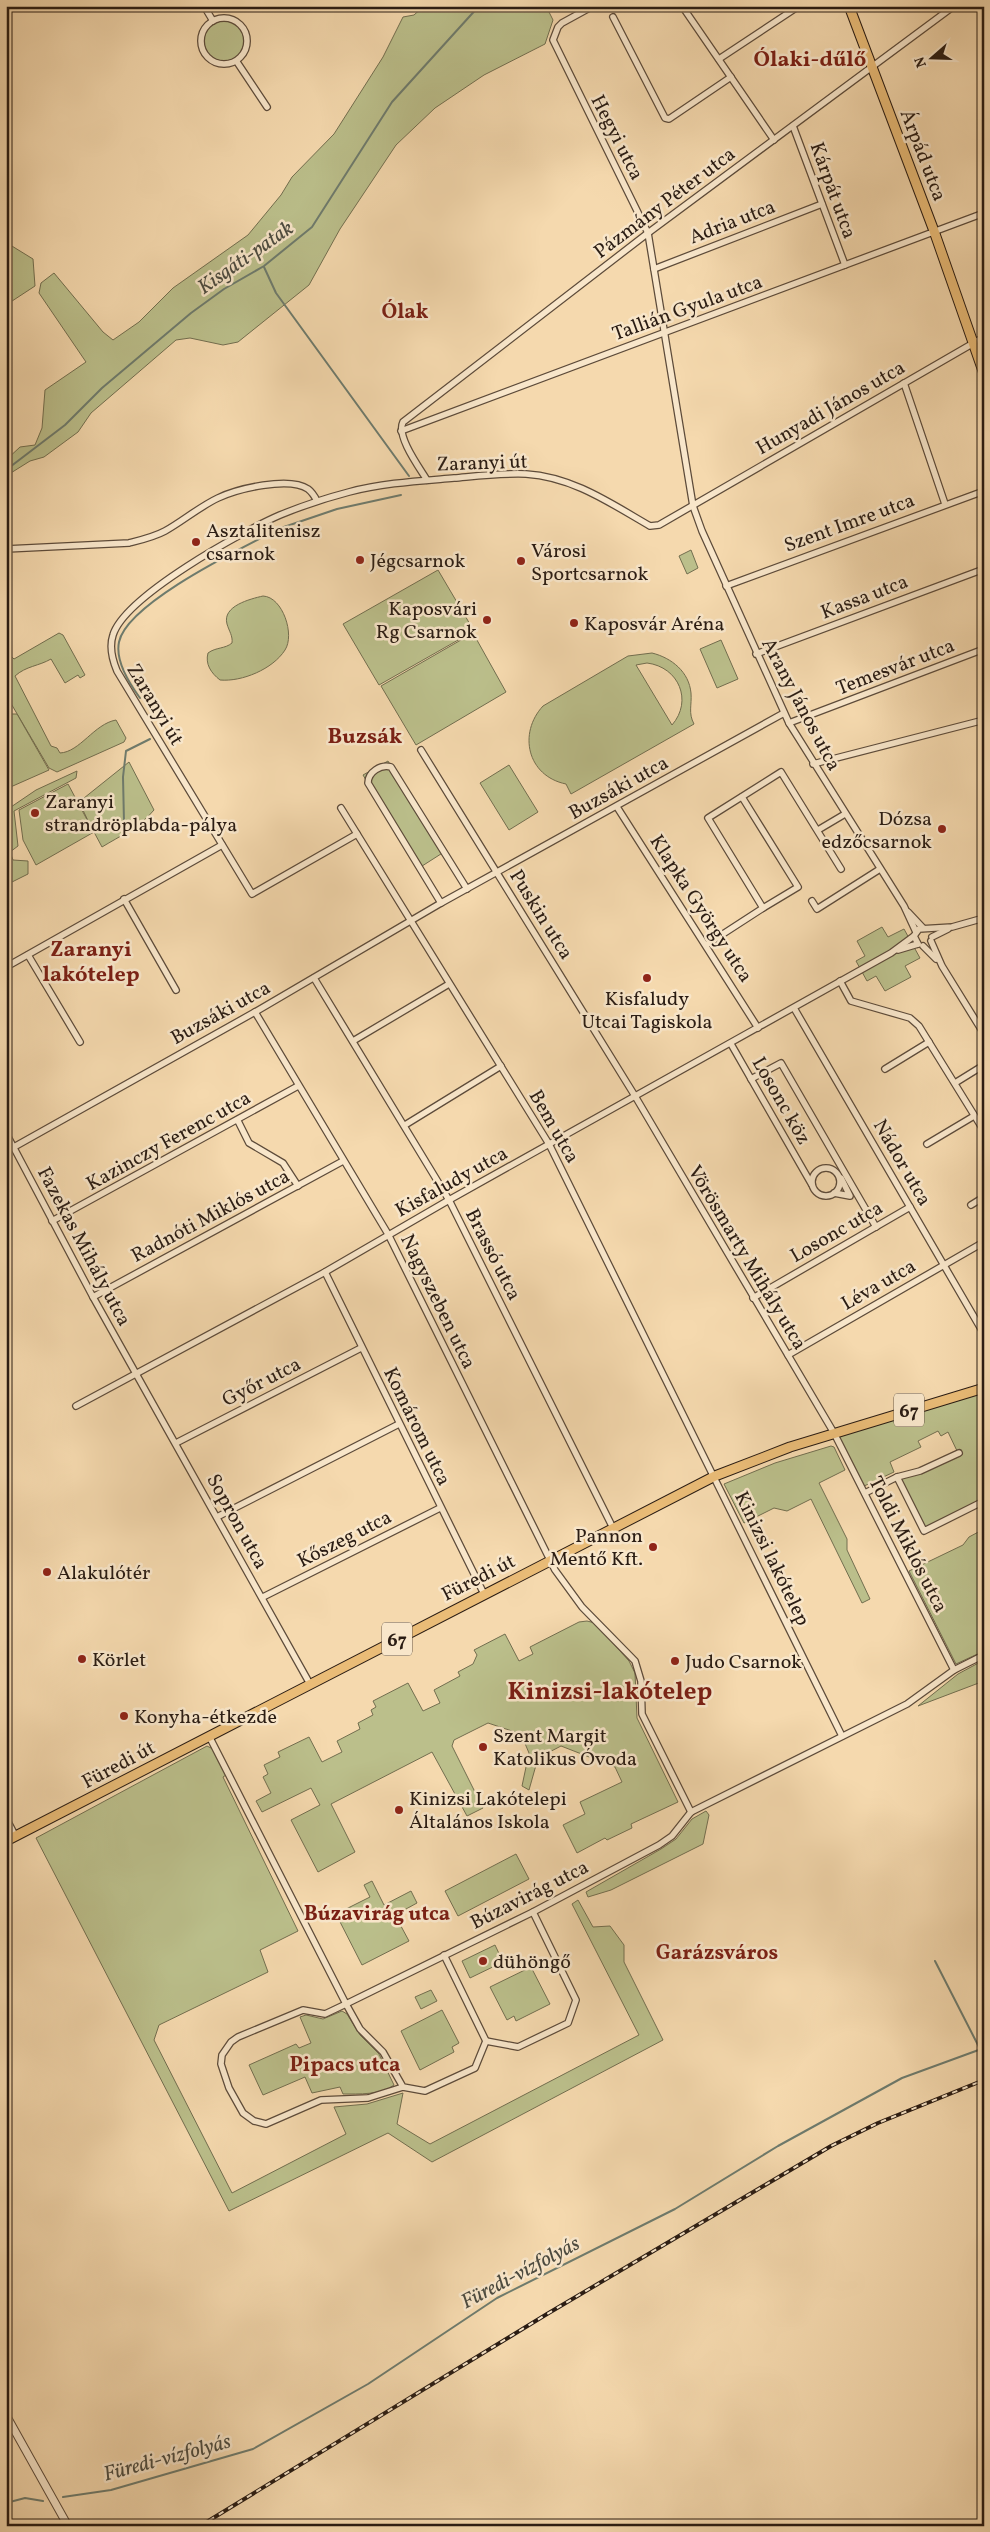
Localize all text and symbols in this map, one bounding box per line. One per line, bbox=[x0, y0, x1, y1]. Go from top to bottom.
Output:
north arrow bbox=[908, 32, 958, 82]
district label: Ólaki-dűlő bbox=[754, 45, 866, 76]
text: N bbox=[911, 54, 932, 70]
street label: Hegyi utca bbox=[583, 90, 650, 186]
street label: Árpád utca bbox=[892, 106, 952, 206]
street label: Kárpát utca bbox=[802, 138, 863, 243]
street label: Pázmány Péter utca bbox=[588, 141, 742, 266]
street label: Adria utca bbox=[686, 194, 780, 252]
water label: Kisgáti-patak bbox=[192, 214, 300, 302]
street label: Tallián Gyula utca bbox=[609, 269, 767, 349]
district label: Ólak bbox=[381, 298, 429, 327]
street label: Hunyadi János utca bbox=[751, 355, 911, 463]
street label: Zaranyi út bbox=[436, 448, 528, 480]
street label: Szent Imre utca bbox=[780, 487, 919, 560]
place label: Asztalitenisz csarnok bbox=[206, 518, 320, 569]
marker: Asztalitenisz csarnok bbox=[190, 536, 202, 548]
place label: Városi Sportcsarnok bbox=[531, 538, 649, 589]
place label: Jégcsarnok bbox=[370, 548, 465, 576]
marker: Jégcsarnok bbox=[354, 554, 366, 566]
marker: Városi Sportcsarnok bbox=[515, 555, 527, 567]
street label: Kassa utca bbox=[817, 568, 913, 627]
place label: Kaposvári Rg Csarnok bbox=[376, 596, 477, 647]
place label: Kaposvár Aréna bbox=[584, 611, 725, 639]
marker: Kaposvári Rg Csarnok bbox=[481, 614, 493, 626]
marker: Kaposvár Aréna bbox=[568, 617, 580, 629]
street label: Temesvár utca bbox=[832, 632, 959, 703]
street label: Arany János utca bbox=[753, 634, 847, 776]
street label: Zaranyi út bbox=[119, 659, 190, 751]
district label: Buzsák bbox=[328, 722, 402, 753]
street label: Buzsáki utca bbox=[564, 750, 674, 828]
place label: Zaranyi strandröplabda-pálya bbox=[45, 789, 237, 840]
place label: Dózsa edzőcsarnok bbox=[821, 806, 932, 857]
marker: Zaranyi strandröplabda-pálya bbox=[29, 807, 41, 819]
marker: Dózsa edzőcsarnok bbox=[936, 823, 948, 835]
street label: Klapka György utca bbox=[642, 830, 759, 989]
street label: Puskin utca bbox=[502, 865, 579, 965]
district label: Zaranyi lakótelep bbox=[42, 935, 140, 991]
marker: Kisfaludy Utcai Tagiskola bbox=[641, 972, 653, 984]
street label: Buzsáki utca bbox=[166, 975, 276, 1053]
place label: Kisfaludy Utcai Tagiskola bbox=[582, 986, 712, 1037]
street label: Losonc köz bbox=[744, 1052, 817, 1150]
street label: Kazinczy Ferenc utca bbox=[82, 1085, 256, 1199]
street label: Bem utca bbox=[521, 1085, 586, 1169]
street label: Nádor utca bbox=[865, 1114, 937, 1212]
street label: Kisfaludy utca bbox=[391, 1140, 513, 1225]
street label: Vörösmarty Mihály utca bbox=[680, 1160, 813, 1356]
street label: Fazekas Mihály utca bbox=[29, 1162, 137, 1332]
street label: Radnóti Miklós utca bbox=[127, 1163, 295, 1271]
street label: Losonc utca bbox=[785, 1195, 889, 1271]
street label: Brassó utca bbox=[457, 1204, 527, 1306]
street label: Nagyszeben utca bbox=[392, 1230, 482, 1374]
street label: Léva utca bbox=[836, 1253, 922, 1318]
street label: Győr utca bbox=[218, 1351, 306, 1415]
street label: Komárom utca bbox=[375, 1363, 457, 1491]
road number: 67 bbox=[894, 1394, 924, 1426]
street label: Sopron utca bbox=[199, 1469, 274, 1575]
street label: Toldi Miklós utca bbox=[861, 1472, 954, 1618]
street label: Kinizsi lakótelep bbox=[726, 1487, 816, 1631]
street label: Kőszeg utca bbox=[293, 1504, 397, 1576]
place label: Pannon Mentő Kft. bbox=[550, 1523, 643, 1574]
marker: Pannon Mentő Kft. bbox=[647, 1541, 659, 1553]
street label: Füredi út bbox=[437, 1548, 521, 1609]
place label: Alakulótér bbox=[57, 1560, 151, 1588]
marker: Alakulótér bbox=[41, 1566, 53, 1578]
road number: 67 bbox=[382, 1622, 412, 1656]
place label: Körlet bbox=[92, 1647, 146, 1675]
place label: Judo Csarnok bbox=[685, 1649, 802, 1677]
marker: Körlet bbox=[76, 1653, 88, 1665]
marker: Judo Csarnok bbox=[669, 1655, 681, 1667]
district label: Kinizsi-lakótelep bbox=[508, 1675, 712, 1710]
place label: Konyha-étkezde bbox=[134, 1704, 277, 1732]
marker: Konyha-étkezde bbox=[118, 1710, 130, 1722]
place label: Szent Margit Katolikus Óvoda bbox=[493, 1723, 637, 1774]
street label: Füredi út bbox=[77, 1735, 161, 1797]
marker: Szent Margit Katolikus Óvoda bbox=[477, 1741, 489, 1753]
place label: Kinizsi Lakótelepi Általános Iskola bbox=[409, 1786, 567, 1837]
marker: Kinizsi Lakótelepi Általános Iskola bbox=[393, 1804, 405, 1816]
street label: Búzavirág utca bbox=[466, 1854, 594, 1938]
district label: Búzavirág utca bbox=[304, 1900, 450, 1929]
district label: Garázsváros bbox=[656, 1939, 778, 1968]
place label: dühöngő bbox=[493, 1949, 571, 1977]
marker: dühöngő bbox=[477, 1955, 489, 1967]
district label: Pipacs utca bbox=[289, 2051, 401, 2080]
water label: Füredi-vízfolyás bbox=[456, 2230, 586, 2317]
water label: Füredi-vízfolyás bbox=[100, 2427, 235, 2489]

